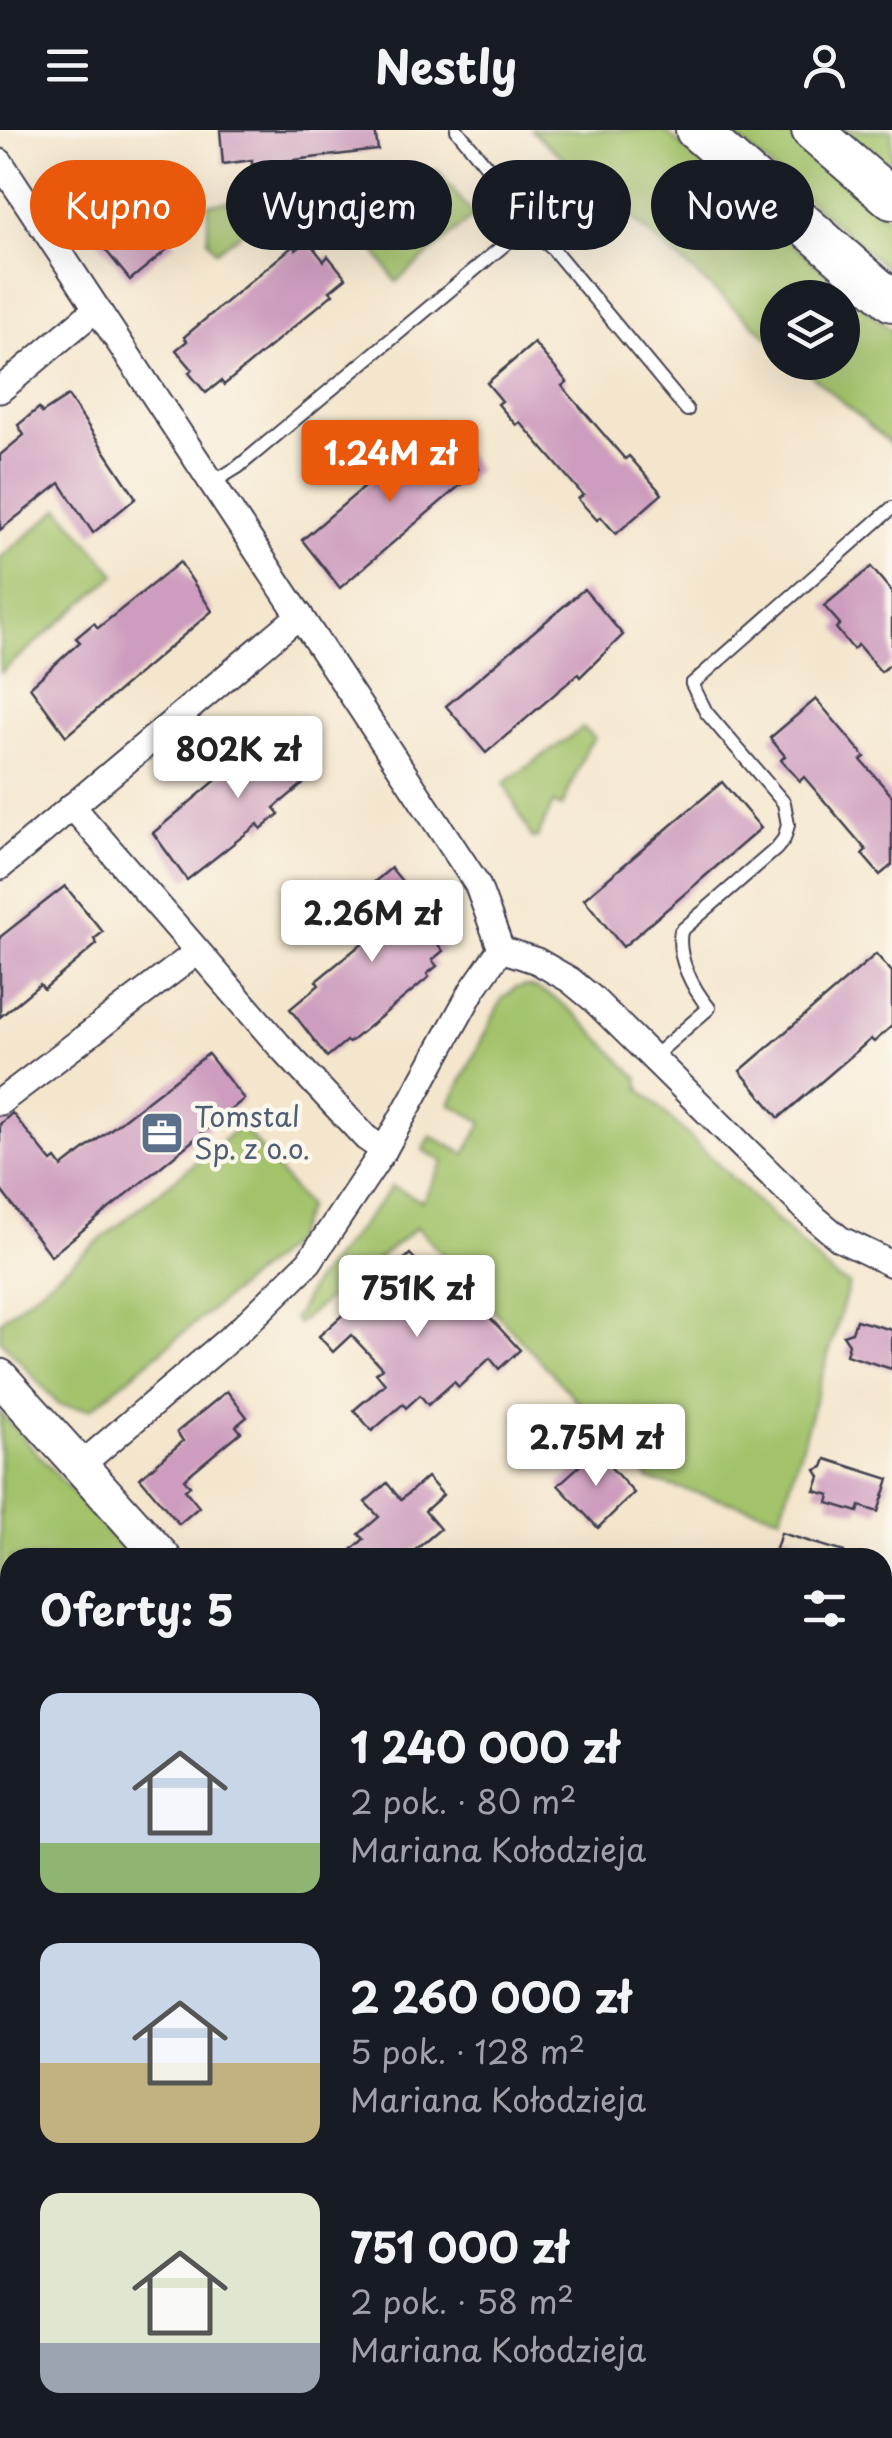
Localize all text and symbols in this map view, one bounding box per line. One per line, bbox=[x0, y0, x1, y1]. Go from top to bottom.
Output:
text: Nestly bbox=[375, 31, 517, 99]
icon: menu bbox=[40, 38, 95, 93]
icon: person bbox=[797, 38, 852, 93]
chip: Kupno bbox=[30, 160, 206, 250]
chip: Wynajem bbox=[226, 160, 452, 250]
chip: Filtry bbox=[472, 160, 631, 250]
chip: Nowe bbox=[651, 160, 814, 250]
map controls bbox=[760, 280, 860, 380]
button: layers bbox=[760, 280, 860, 380]
pin: 1.24M zł bbox=[287, 420, 493, 505]
text: 1.24M zł bbox=[324, 428, 457, 476]
pin: 802K zł bbox=[146, 716, 330, 801]
text: 802K zł bbox=[175, 724, 301, 772]
pin: 2.26M zł bbox=[269, 880, 475, 965]
text: 2.26M zł bbox=[303, 888, 441, 936]
place label: Tomstal Sp. z o.o. bbox=[194, 1094, 310, 1169]
office icon: Tomstal Sp. z o.o. bbox=[139, 1110, 185, 1156]
pin: 751K zł bbox=[325, 1255, 509, 1340]
text: 751K zł bbox=[361, 1263, 473, 1311]
pin: 2.75M zł bbox=[493, 1404, 699, 1489]
text: 2.75M zł bbox=[529, 1412, 663, 1460]
text: Oferty: 5 bbox=[40, 1577, 234, 1640]
icon: filters bbox=[797, 1581, 852, 1636]
text: 1 240 000 zł bbox=[350, 1714, 619, 1777]
icon: home bbox=[120, 1733, 240, 1853]
text: 2 pok. · 80 m² bbox=[350, 1777, 577, 1825]
text: Mariana Kołodzieja bbox=[350, 1825, 646, 1873]
text: 2 260 000 zł bbox=[350, 1964, 631, 2027]
icon: home bbox=[120, 1983, 240, 2103]
text: 5 pok. · 128 m² bbox=[350, 2027, 585, 2075]
text: Mariana Kołodzieja bbox=[350, 2075, 646, 2123]
text: 751 000 zł bbox=[350, 2214, 568, 2277]
icon: home bbox=[120, 2233, 240, 2353]
text: 2 pok. · 58 m² bbox=[350, 2277, 574, 2325]
text: Mariana Kołodzieja bbox=[350, 2325, 646, 2373]

